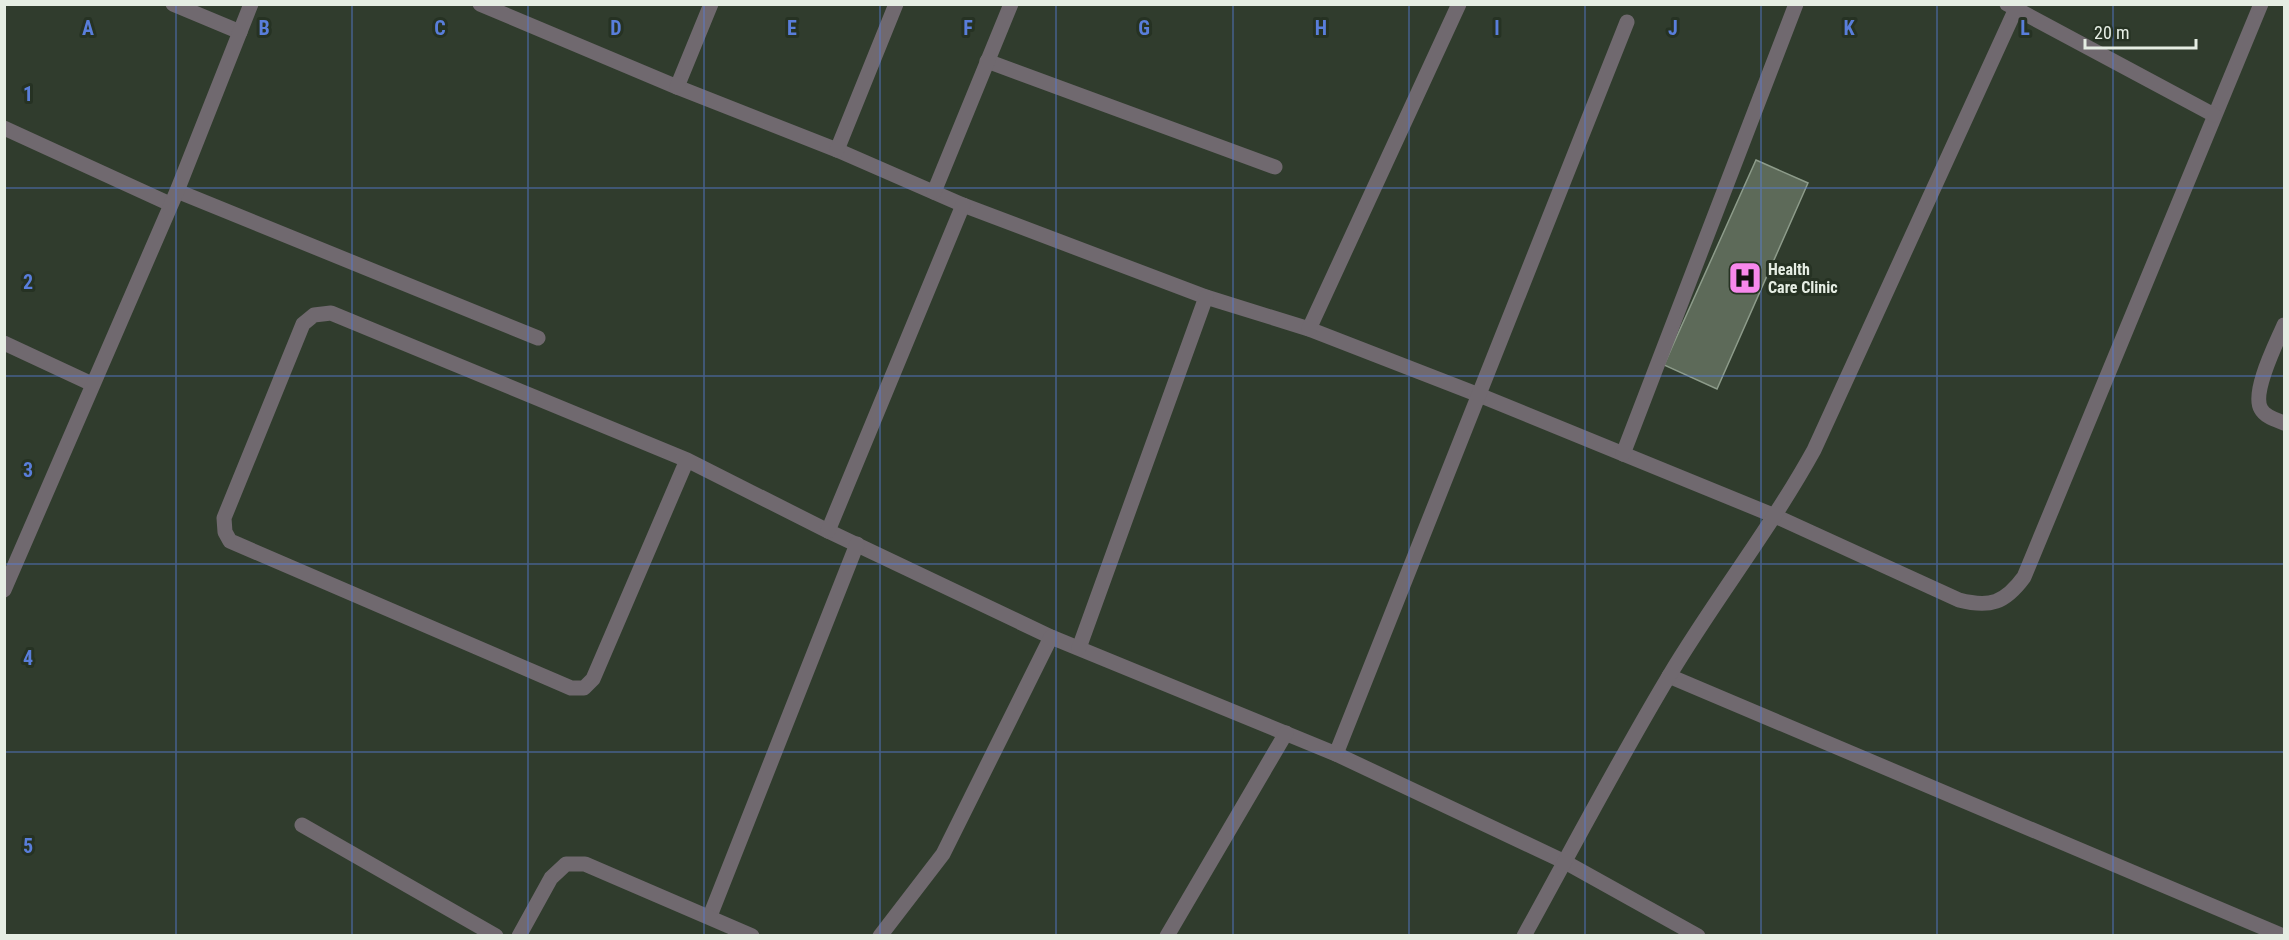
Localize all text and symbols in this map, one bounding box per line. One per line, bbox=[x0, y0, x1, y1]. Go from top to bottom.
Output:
scale bar bbox=[2085, 12, 2196, 50]
text: A bbox=[82, 16, 94, 40]
text: B bbox=[258, 16, 270, 40]
text: C bbox=[434, 16, 446, 40]
text: D bbox=[610, 16, 622, 40]
text: E bbox=[787, 16, 797, 40]
text: F bbox=[963, 16, 973, 40]
text: G bbox=[1138, 16, 1150, 40]
text: H bbox=[1315, 16, 1327, 40]
text: I bbox=[1494, 16, 1500, 40]
text: J bbox=[1668, 16, 1678, 40]
text: K bbox=[1843, 16, 1855, 40]
text: L bbox=[2020, 16, 2030, 40]
text: 20 m bbox=[2094, 22, 2129, 43]
text: 1 bbox=[23, 82, 33, 106]
hospital icon: Health Care Clinic bbox=[1727, 260, 1763, 296]
place label: Health Care Clinic bbox=[1768, 260, 1838, 297]
text: 2 bbox=[23, 270, 33, 294]
text: 3 bbox=[23, 458, 33, 482]
text: 4 bbox=[23, 646, 33, 670]
text: 5 bbox=[23, 834, 33, 858]

